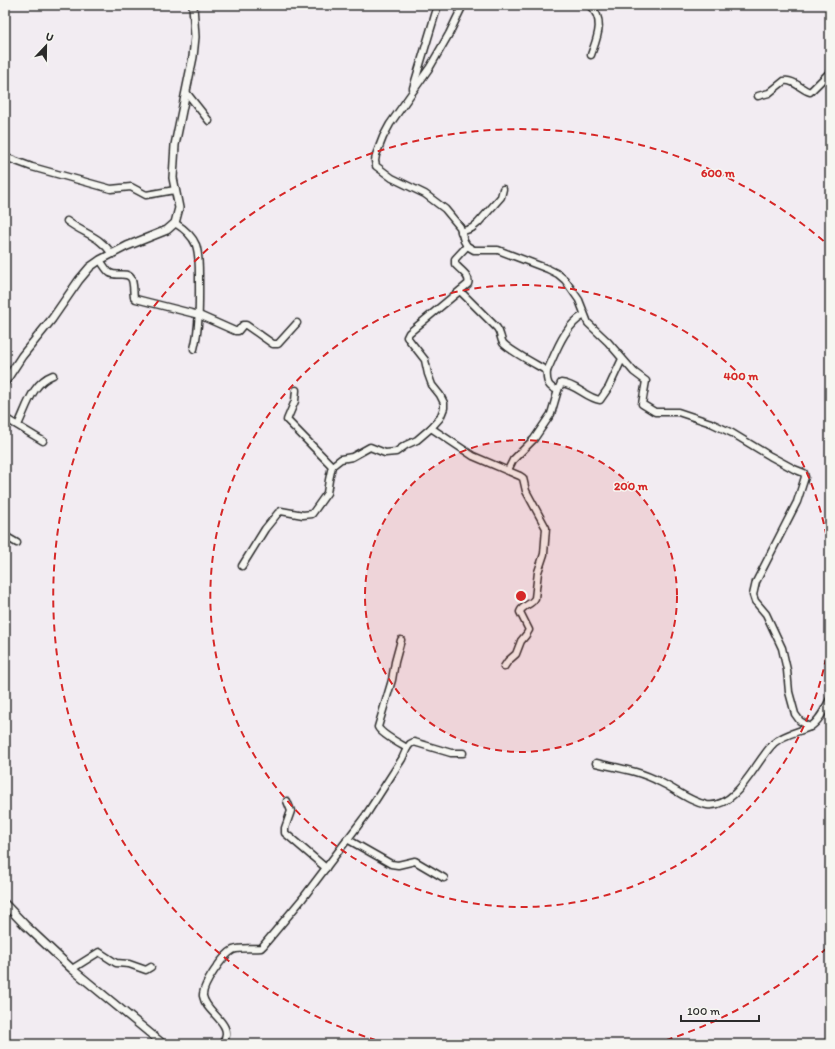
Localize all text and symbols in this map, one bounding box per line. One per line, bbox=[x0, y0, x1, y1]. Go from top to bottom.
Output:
north arrow bbox=[26, 26, 66, 66]
text: U bbox=[44, 30, 55, 45]
text: 600 m bbox=[701, 166, 736, 180]
text: 400 m bbox=[724, 369, 759, 383]
text: 200 m bbox=[614, 479, 649, 493]
centre of rings bbox=[514, 589, 528, 603]
scale bar bbox=[681, 997, 759, 1023]
text: 100 m bbox=[687, 1004, 720, 1018]

